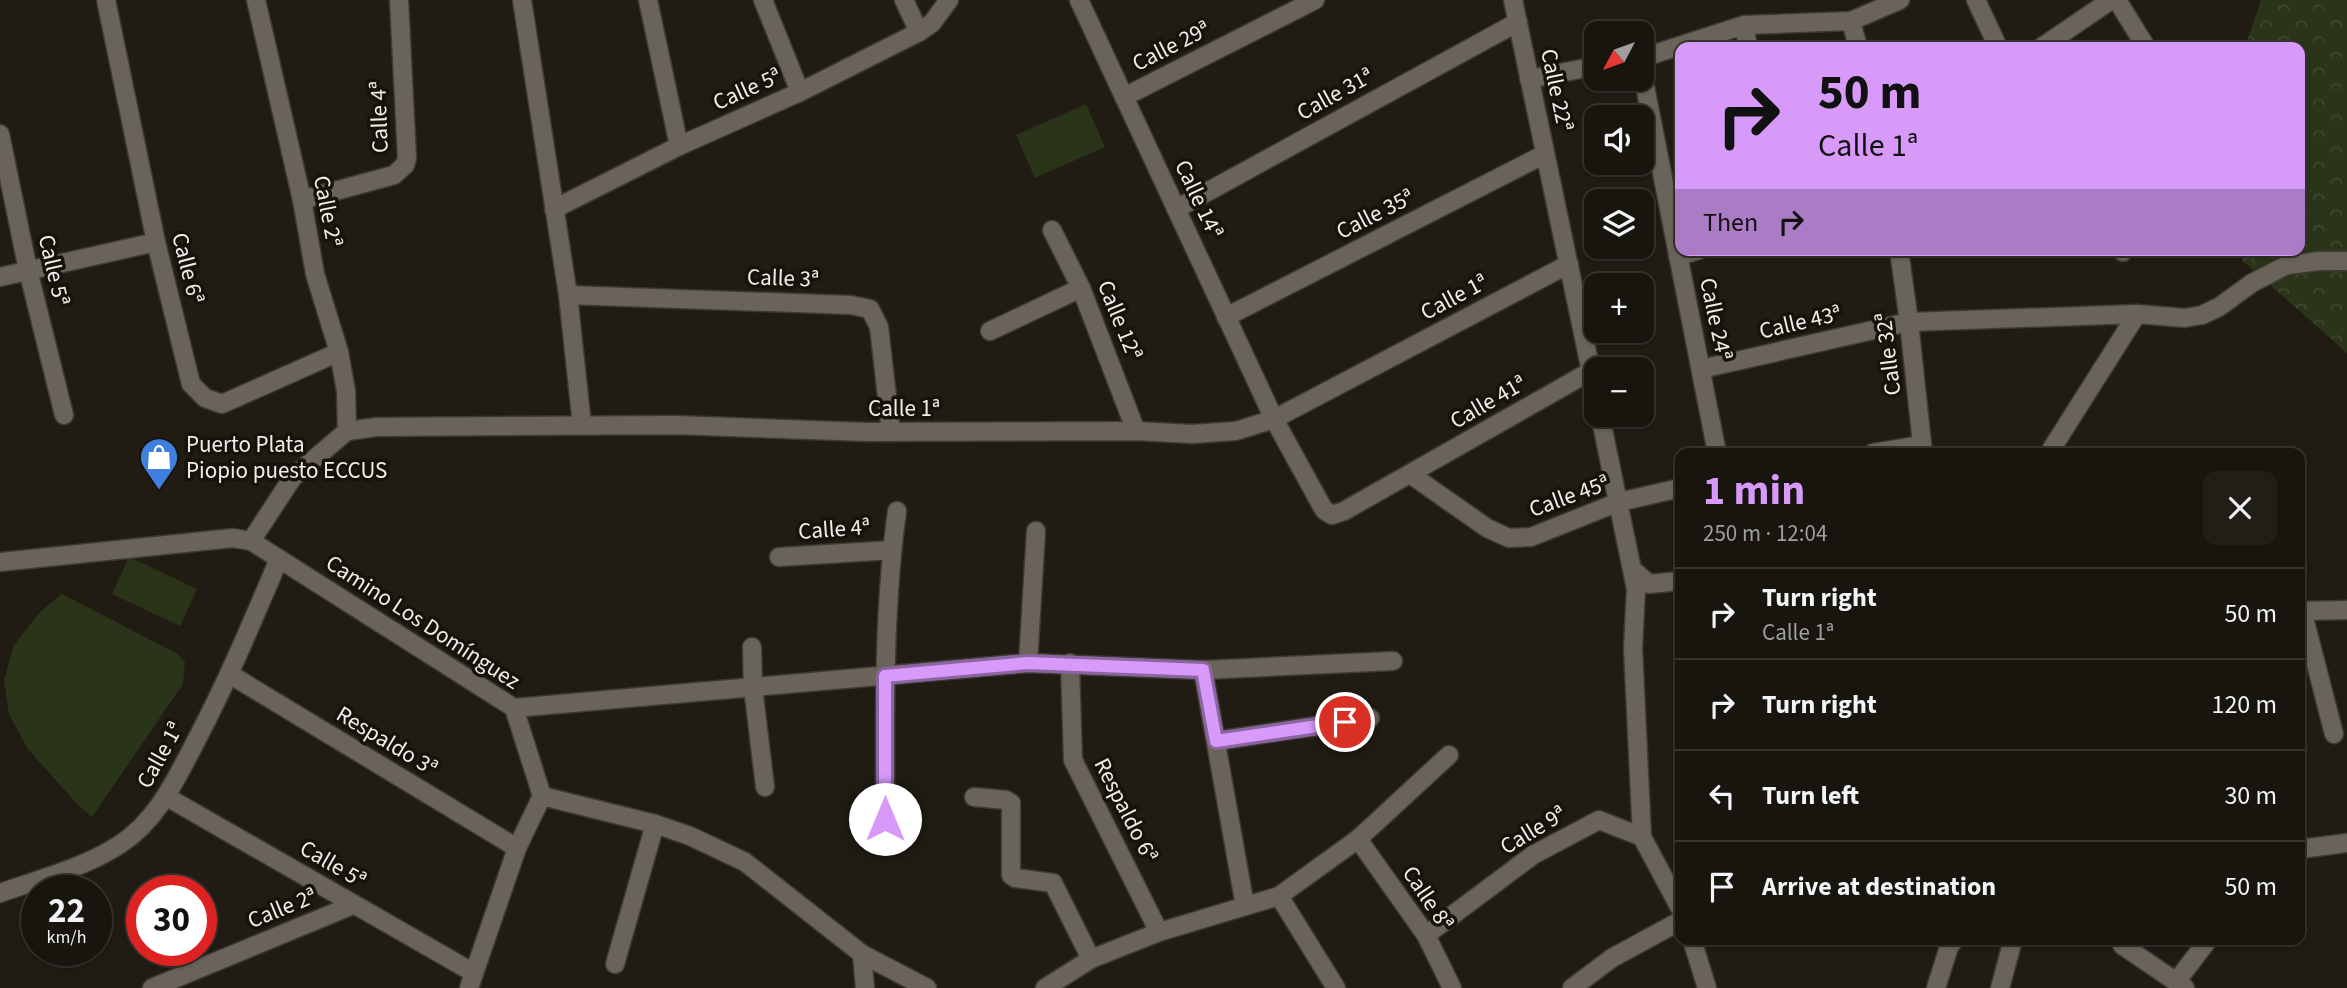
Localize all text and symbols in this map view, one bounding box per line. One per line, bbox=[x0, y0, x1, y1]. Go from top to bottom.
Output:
street label: Calle 29ª bbox=[1126, 12, 1216, 80]
north arrow bbox=[1584, 21, 1654, 91]
map controls bbox=[1584, 21, 1654, 427]
street label: Calle 22ª bbox=[1532, 46, 1582, 134]
text: 50 m bbox=[1818, 58, 1922, 128]
street label: Calle 5ª bbox=[707, 59, 787, 119]
street label: Calle 31ª bbox=[1291, 59, 1379, 129]
icon: right bbox=[1703, 70, 1794, 161]
street label: Calle 4ª bbox=[361, 81, 397, 153]
button: sound bbox=[1584, 105, 1654, 175]
text: Calle 1ª bbox=[1818, 123, 1918, 169]
street label: Calle 14ª bbox=[1166, 154, 1232, 244]
street label: Calle 2ª bbox=[305, 173, 351, 249]
street label: Calle 35ª bbox=[1330, 180, 1420, 248]
button: layers bbox=[1584, 189, 1654, 259]
icon: right bbox=[1772, 203, 1810, 241]
text: Then bbox=[1703, 204, 1758, 241]
street label: Calle 6ª bbox=[163, 229, 213, 307]
street label: Calle 5ª bbox=[30, 231, 78, 309]
street label: Calle 3ª bbox=[747, 260, 819, 296]
street label: Calle 1ª bbox=[1415, 266, 1493, 328]
button: + bbox=[1584, 273, 1654, 343]
street label: Calle 12ª bbox=[1089, 275, 1151, 365]
street label: Calle 24ª bbox=[1691, 275, 1741, 363]
street label: Calle 43ª bbox=[1756, 297, 1844, 347]
street label: Calle 32ª bbox=[1867, 311, 1909, 397]
button: − bbox=[1584, 357, 1654, 427]
street label: Calle 41ª bbox=[1444, 367, 1532, 437]
street label: Calle 1ª bbox=[868, 392, 940, 425]
place label: Puerto Plata Piopio puesto ECCUS bbox=[186, 428, 387, 487]
shop icon: Puerto Plata Piopio puesto ECCUS bbox=[138, 436, 180, 491]
text: 1 min bbox=[1703, 461, 1805, 521]
street label: Calle 45ª bbox=[1524, 466, 1614, 526]
button: close bbox=[2203, 471, 2277, 545]
street label: Calle 4ª bbox=[797, 510, 871, 548]
text: 250 m · 12:04 bbox=[1703, 517, 1827, 550]
street label: Camino Los Domínguez bbox=[319, 547, 527, 697]
text: Turn right bbox=[1762, 579, 1877, 616]
icon: right bbox=[1703, 595, 1741, 633]
text: 50 m bbox=[2224, 595, 2277, 632]
text: Calle 1ª bbox=[1762, 616, 1834, 649]
icon: right bbox=[1703, 686, 1741, 724]
text: Turn right bbox=[1762, 686, 1877, 723]
text: 120 m bbox=[2211, 686, 2277, 723]
pin bbox=[1315, 692, 1375, 752]
street label: Respaldo 3ª bbox=[330, 698, 444, 784]
icon: arrive bbox=[1326, 703, 1364, 741]
street label: Calle 1ª bbox=[128, 716, 192, 794]
street label: Respaldo 6ª bbox=[1086, 752, 1166, 868]
icon: left bbox=[1703, 777, 1741, 815]
text: Turn left bbox=[1762, 777, 1859, 814]
text: 30 m bbox=[2224, 777, 2277, 814]
position arrow bbox=[848, 782, 922, 856]
street label: Calle 9ª bbox=[1494, 797, 1572, 863]
street label: Calle 5ª bbox=[294, 832, 372, 896]
street label: Calle 8ª bbox=[1394, 859, 1462, 937]
icon: arrive bbox=[1703, 868, 1741, 906]
text: Arrive at destination bbox=[1762, 868, 1996, 905]
text: 50 m bbox=[2224, 868, 2277, 905]
speed limit sign: 30 bbox=[126, 875, 217, 966]
street label: Calle 2ª bbox=[243, 879, 321, 937]
text: 22 bbox=[48, 886, 85, 936]
text: km/h bbox=[47, 925, 86, 950]

